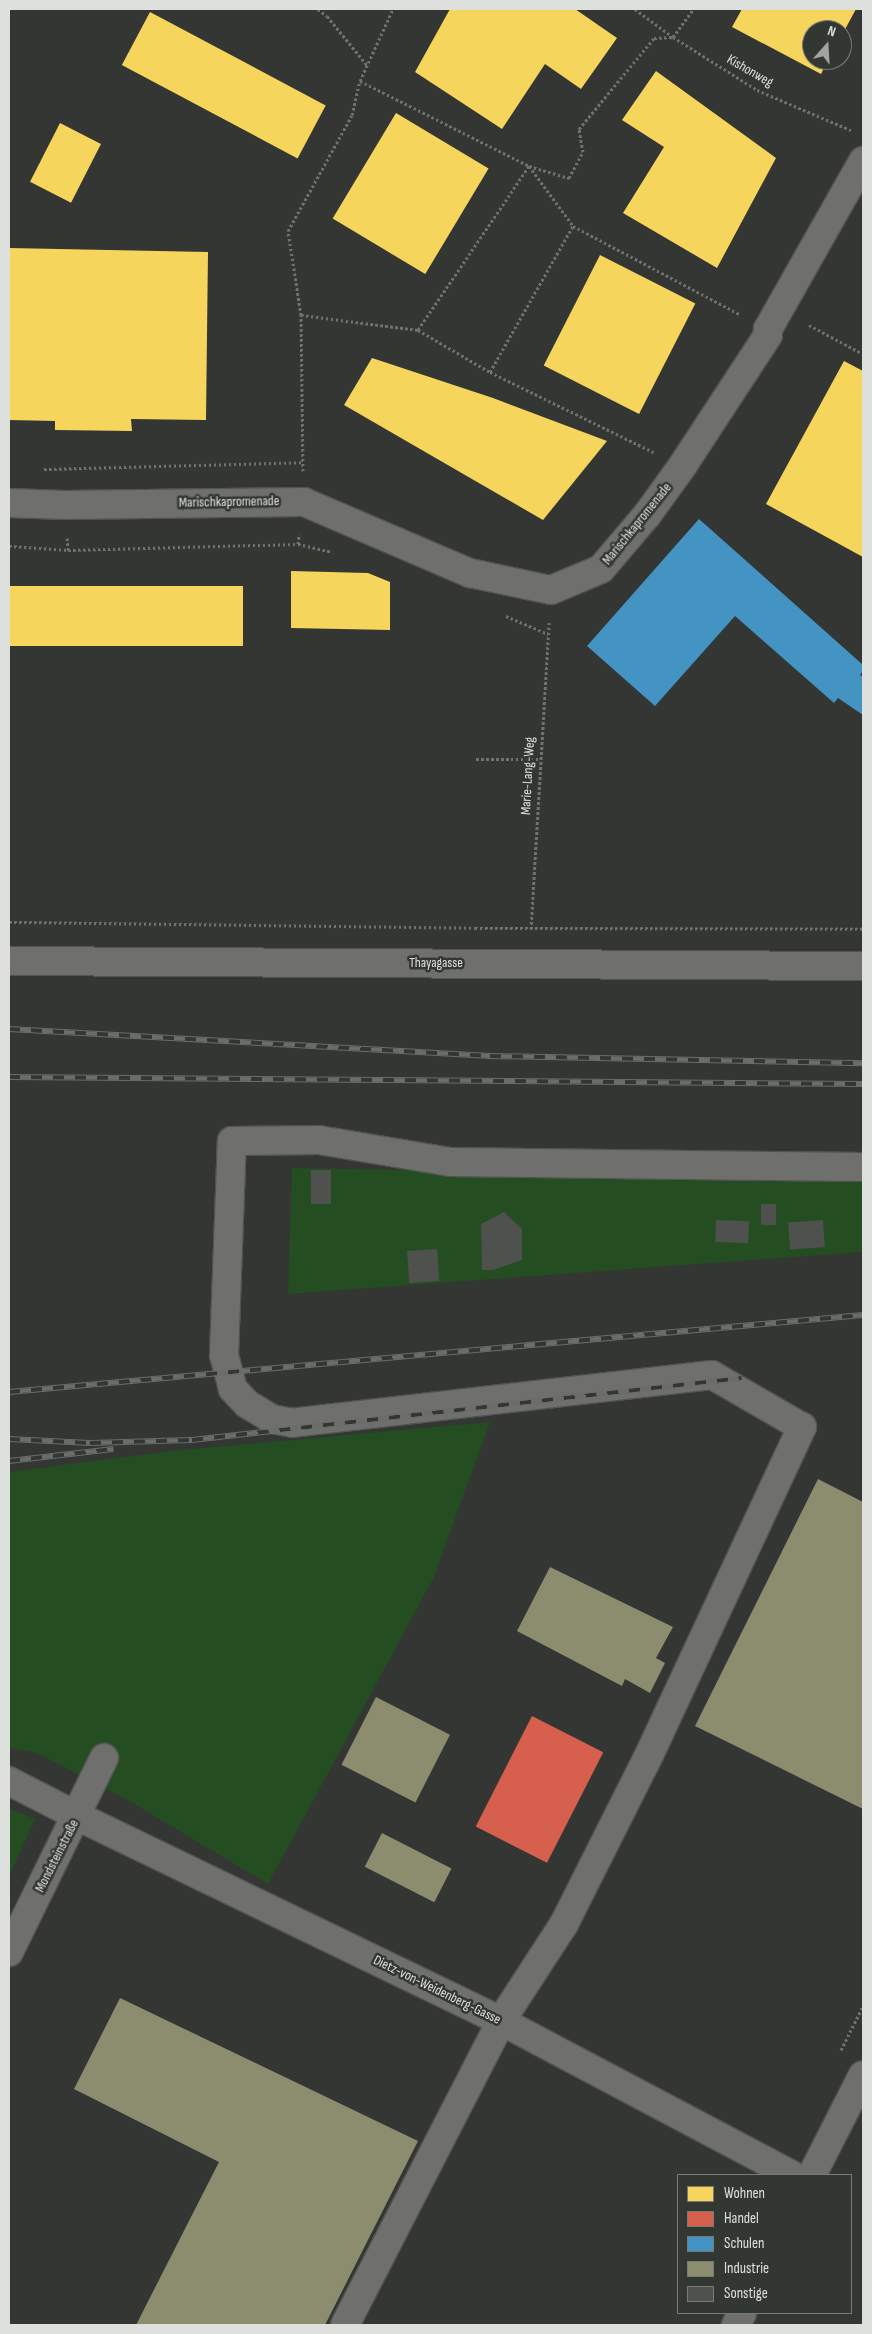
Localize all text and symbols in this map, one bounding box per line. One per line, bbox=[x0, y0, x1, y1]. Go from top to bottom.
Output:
north arrow bbox=[802, 20, 852, 70]
text: N bbox=[825, 22, 838, 41]
street label: Kishonweg bbox=[724, 51, 776, 91]
street label: Marischkapromenade bbox=[599, 480, 675, 568]
street label: Marischkapromenade bbox=[179, 493, 279, 511]
street label: Marie-Lang-Weg bbox=[518, 736, 538, 816]
street label: Thayagasse bbox=[409, 955, 463, 971]
street label: Mondsteinstraße bbox=[32, 1817, 82, 1895]
street label: Dietz-von-Weidenberg-Gasse bbox=[370, 1952, 504, 2028]
legend bbox=[677, 2174, 852, 2314]
text: Wohnen bbox=[724, 2184, 765, 2203]
text: Handel bbox=[724, 2209, 759, 2228]
text: Schulen bbox=[724, 2234, 764, 2253]
text: Industrie bbox=[724, 2259, 769, 2278]
text: Sonstige bbox=[724, 2284, 768, 2303]

